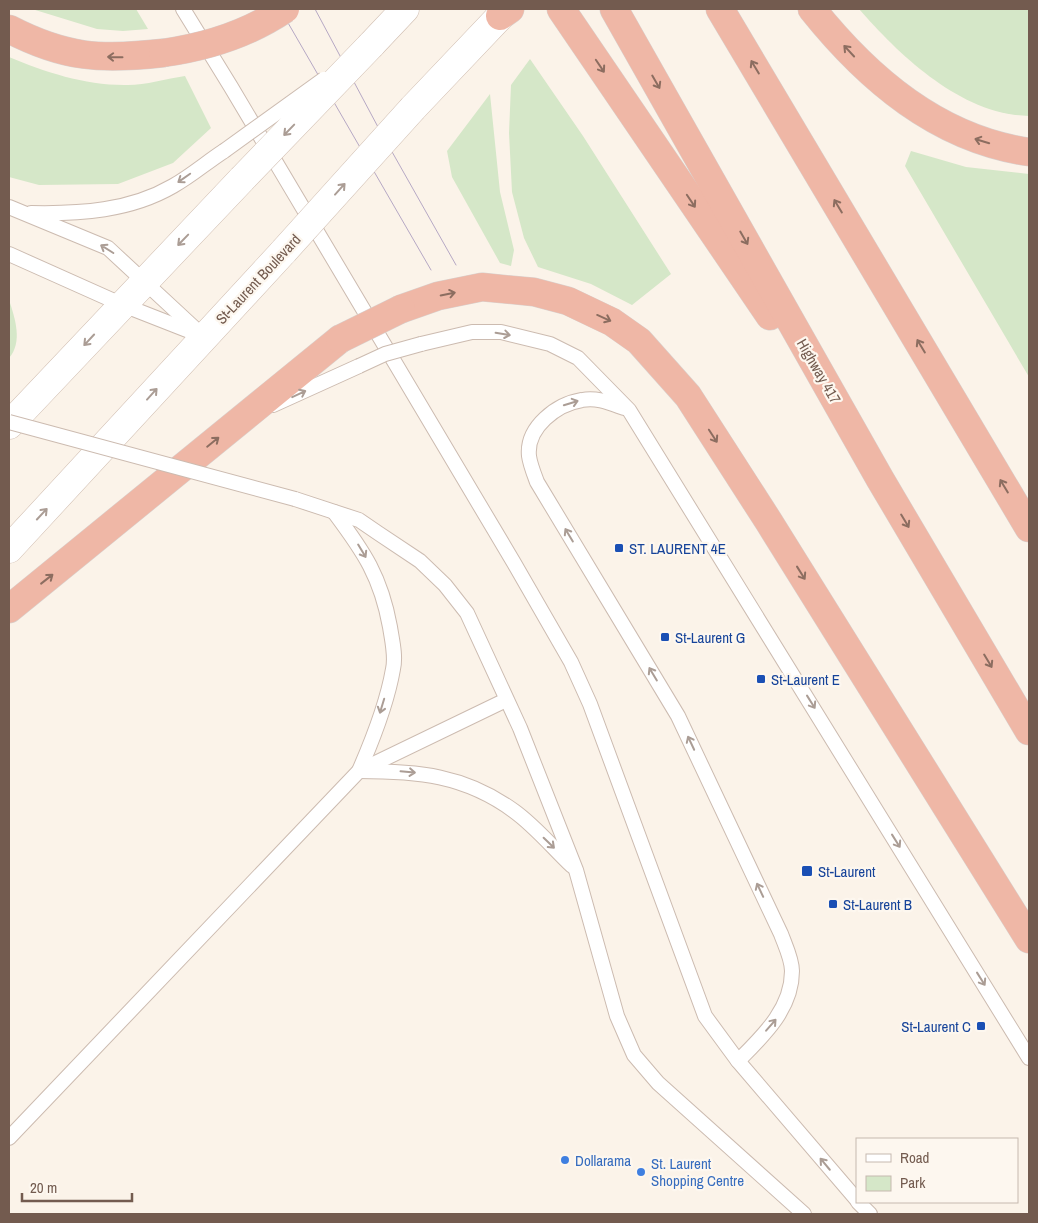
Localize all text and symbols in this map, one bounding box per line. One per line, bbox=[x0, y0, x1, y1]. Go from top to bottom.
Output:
one-way arrow bbox=[843, 45, 855, 57]
one-way arrow bbox=[107, 53, 123, 62]
one-way arrow bbox=[595, 59, 605, 73]
one-way arrow bbox=[749, 60, 759, 74]
one-way arrow bbox=[651, 74, 661, 88]
one-way arrow bbox=[283, 124, 295, 136]
one-way arrow bbox=[975, 136, 990, 145]
one-way arrow bbox=[178, 173, 191, 184]
one-way arrow bbox=[335, 182, 346, 195]
one-way arrow bbox=[686, 194, 696, 208]
one-way arrow bbox=[833, 200, 843, 214]
street label: St-Laurent Boulevard bbox=[211, 229, 305, 329]
one-way arrow bbox=[740, 231, 750, 245]
one-way arrow bbox=[178, 233, 190, 245]
one-way arrow bbox=[101, 244, 115, 254]
one-way arrow bbox=[439, 288, 455, 298]
one-way arrow bbox=[596, 314, 611, 323]
one-way arrow bbox=[495, 329, 511, 339]
one-way arrow bbox=[83, 334, 95, 346]
street label: Highway 417 bbox=[792, 335, 846, 407]
one-way arrow bbox=[916, 340, 926, 354]
one-way arrow bbox=[146, 388, 158, 401]
one-way arrow bbox=[291, 388, 306, 398]
one-way arrow bbox=[562, 398, 578, 407]
one-way arrow bbox=[708, 428, 718, 442]
one-way arrow bbox=[207, 437, 220, 448]
one-way arrow bbox=[999, 479, 1009, 493]
one-way arrow bbox=[36, 508, 48, 520]
one-way arrow bbox=[901, 513, 911, 527]
one-way arrow bbox=[564, 528, 574, 542]
place label: ST. LAURENT 4E bbox=[629, 538, 726, 559]
marker: ST. LAURENT 4E bbox=[613, 542, 625, 554]
one-way arrow bbox=[358, 544, 368, 558]
one-way arrow bbox=[796, 565, 806, 579]
one-way arrow bbox=[40, 573, 53, 584]
place label: St-Laurent G bbox=[675, 627, 745, 648]
marker: St-Laurent G bbox=[659, 631, 671, 643]
one-way arrow bbox=[983, 653, 993, 667]
one-way arrow bbox=[647, 668, 657, 682]
place label: St-Laurent E bbox=[771, 669, 840, 690]
marker: St-Laurent E bbox=[755, 673, 767, 685]
one-way arrow bbox=[806, 695, 816, 709]
one-way arrow bbox=[377, 698, 387, 714]
one-way arrow bbox=[685, 736, 695, 751]
one-way arrow bbox=[399, 767, 415, 776]
one-way arrow bbox=[891, 833, 901, 847]
one-way arrow bbox=[542, 837, 555, 849]
place label: St-Laurent bbox=[818, 861, 876, 882]
marker: St-Laurent bbox=[800, 864, 814, 878]
one-way arrow bbox=[755, 883, 765, 898]
place label: St-Laurent B bbox=[843, 894, 912, 915]
marker: St-Laurent B bbox=[827, 898, 839, 910]
one-way arrow bbox=[976, 972, 986, 986]
place label: St-Laurent C bbox=[901, 1016, 971, 1037]
one-way arrow bbox=[765, 1019, 777, 1032]
marker: St-Laurent C bbox=[975, 1020, 987, 1032]
legend bbox=[856, 1138, 1018, 1203]
text: Road bbox=[900, 1147, 929, 1168]
place label: Dollarama bbox=[575, 1150, 631, 1171]
place label: St. Laurent Shopping Centre bbox=[651, 1153, 744, 1191]
marker: Dollarama bbox=[559, 1154, 571, 1166]
one-way arrow bbox=[819, 1157, 831, 1170]
marker: St. Laurent Shopping Centre bbox=[635, 1166, 647, 1178]
scale bar bbox=[22, 1170, 132, 1202]
text: Park bbox=[900, 1172, 926, 1193]
text: 20 m bbox=[30, 1177, 57, 1198]

